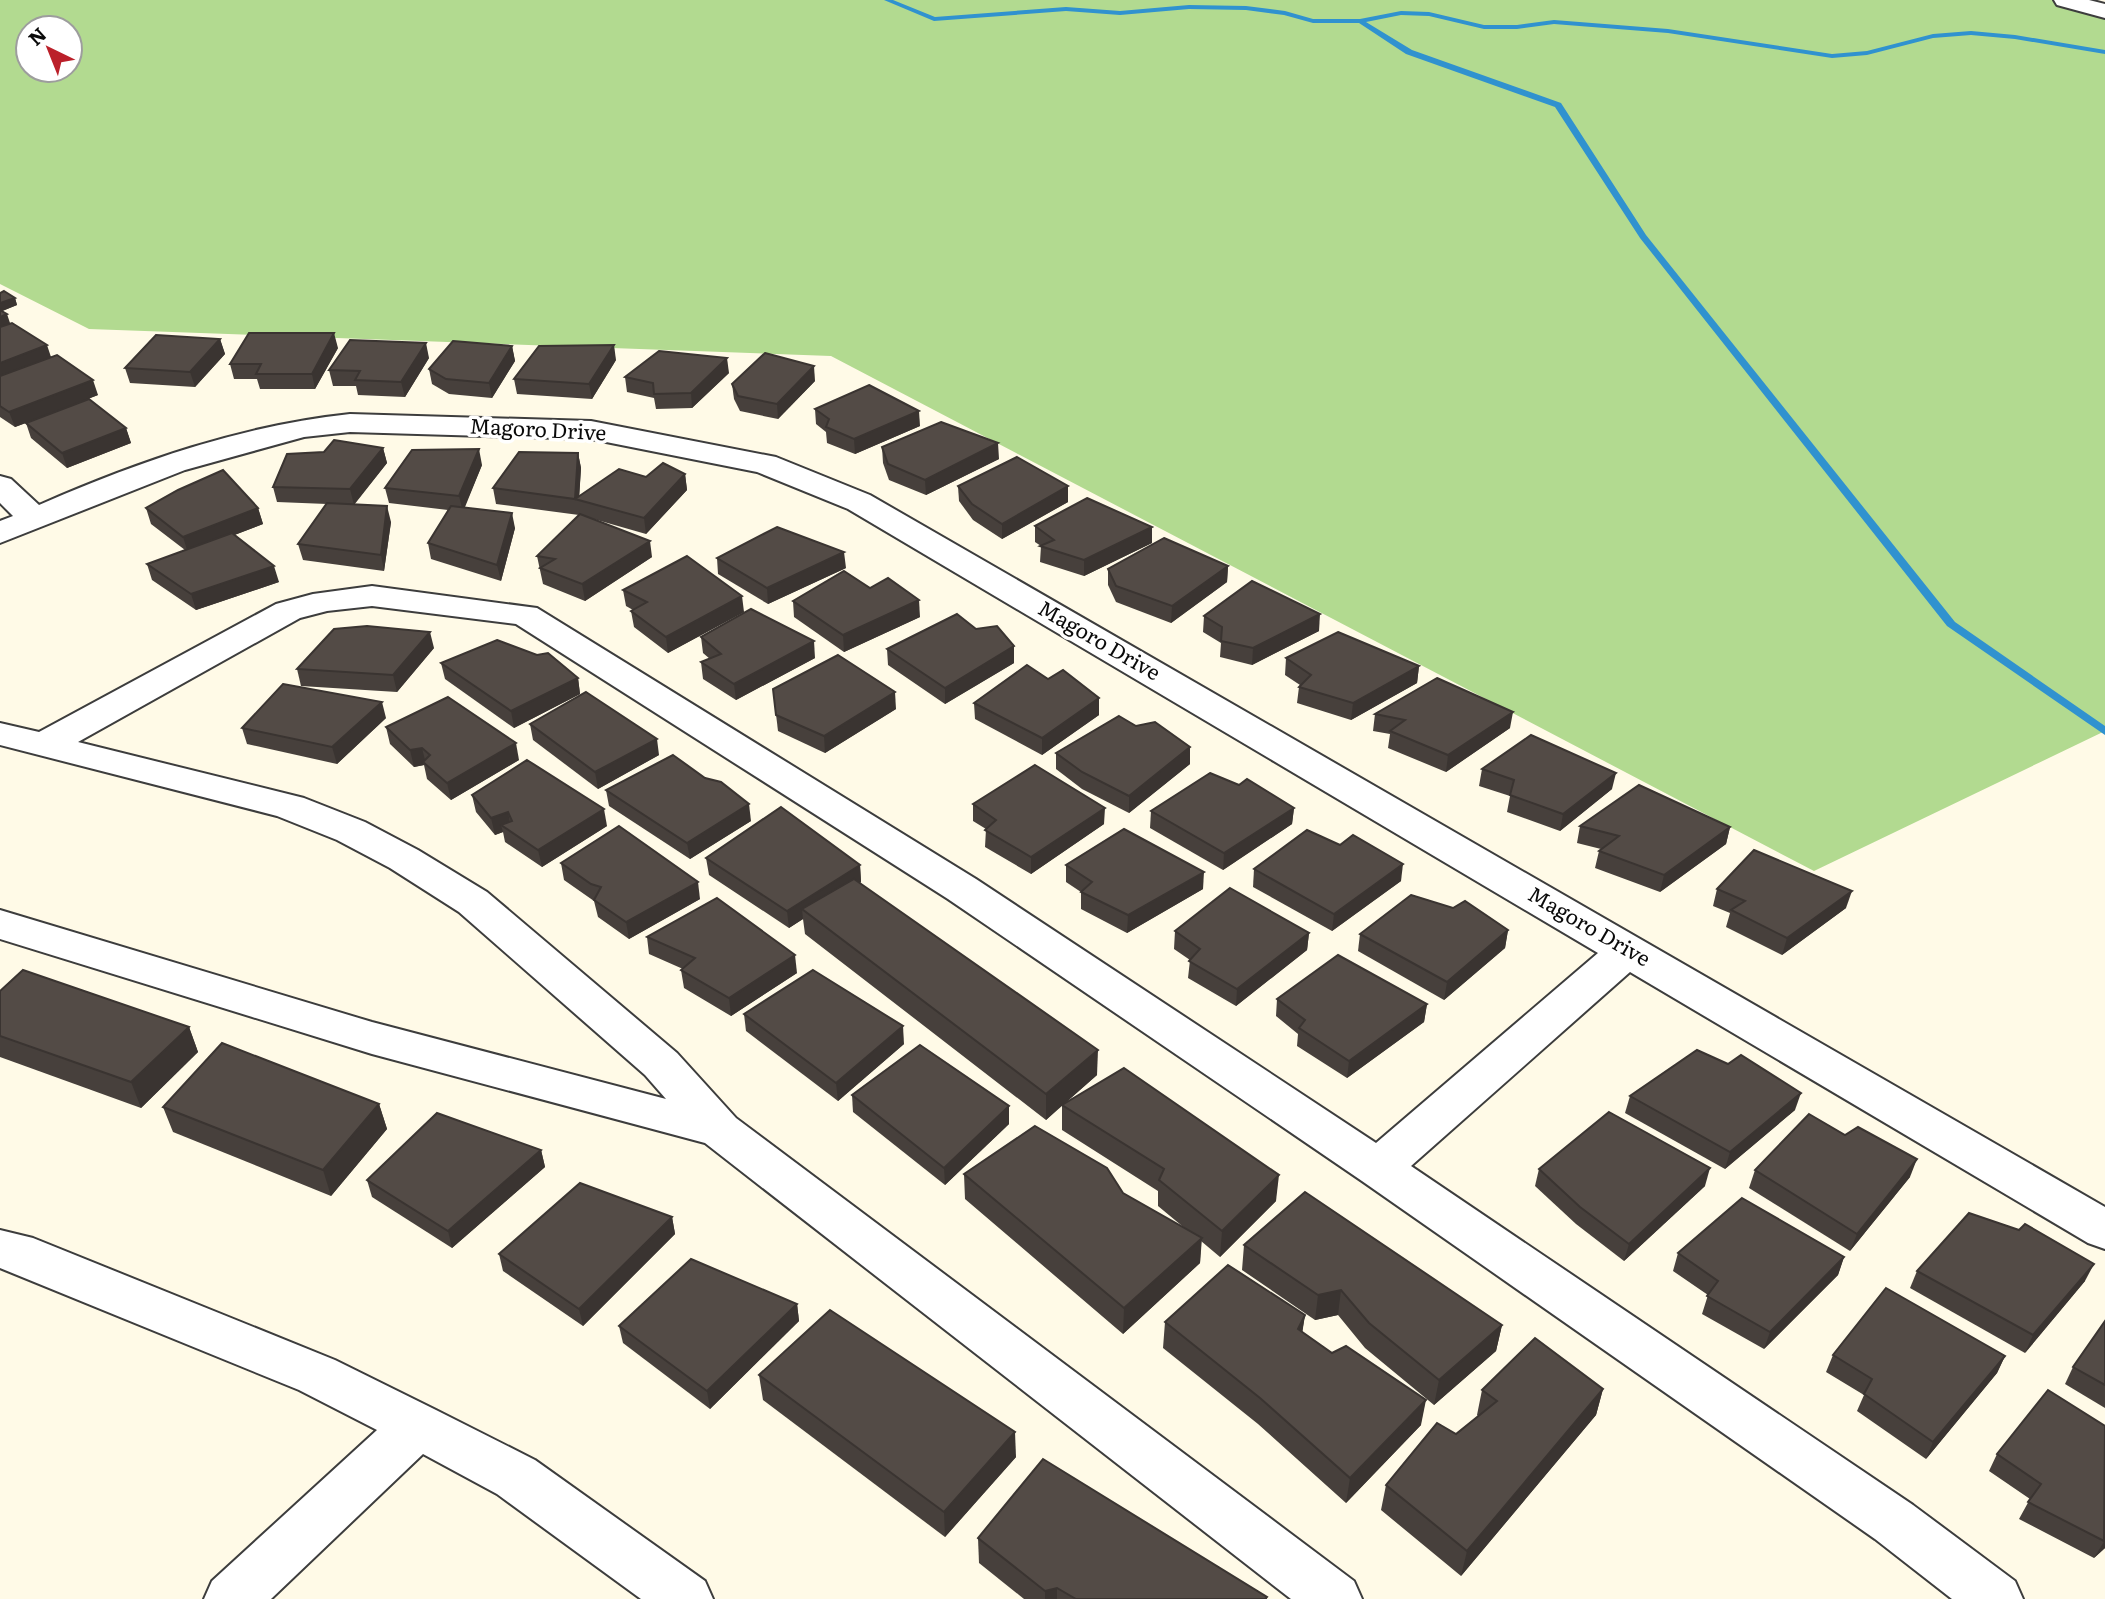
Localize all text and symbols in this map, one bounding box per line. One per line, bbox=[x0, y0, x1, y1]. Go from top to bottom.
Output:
north arrow bbox=[14, 14, 84, 84]
text: N bbox=[21, 20, 52, 52]
street label: Magoro Drive bbox=[469, 408, 607, 447]
street label: Magoro Drive bbox=[1033, 591, 1167, 686]
street label: Magoro Drive bbox=[1523, 877, 1657, 972]

